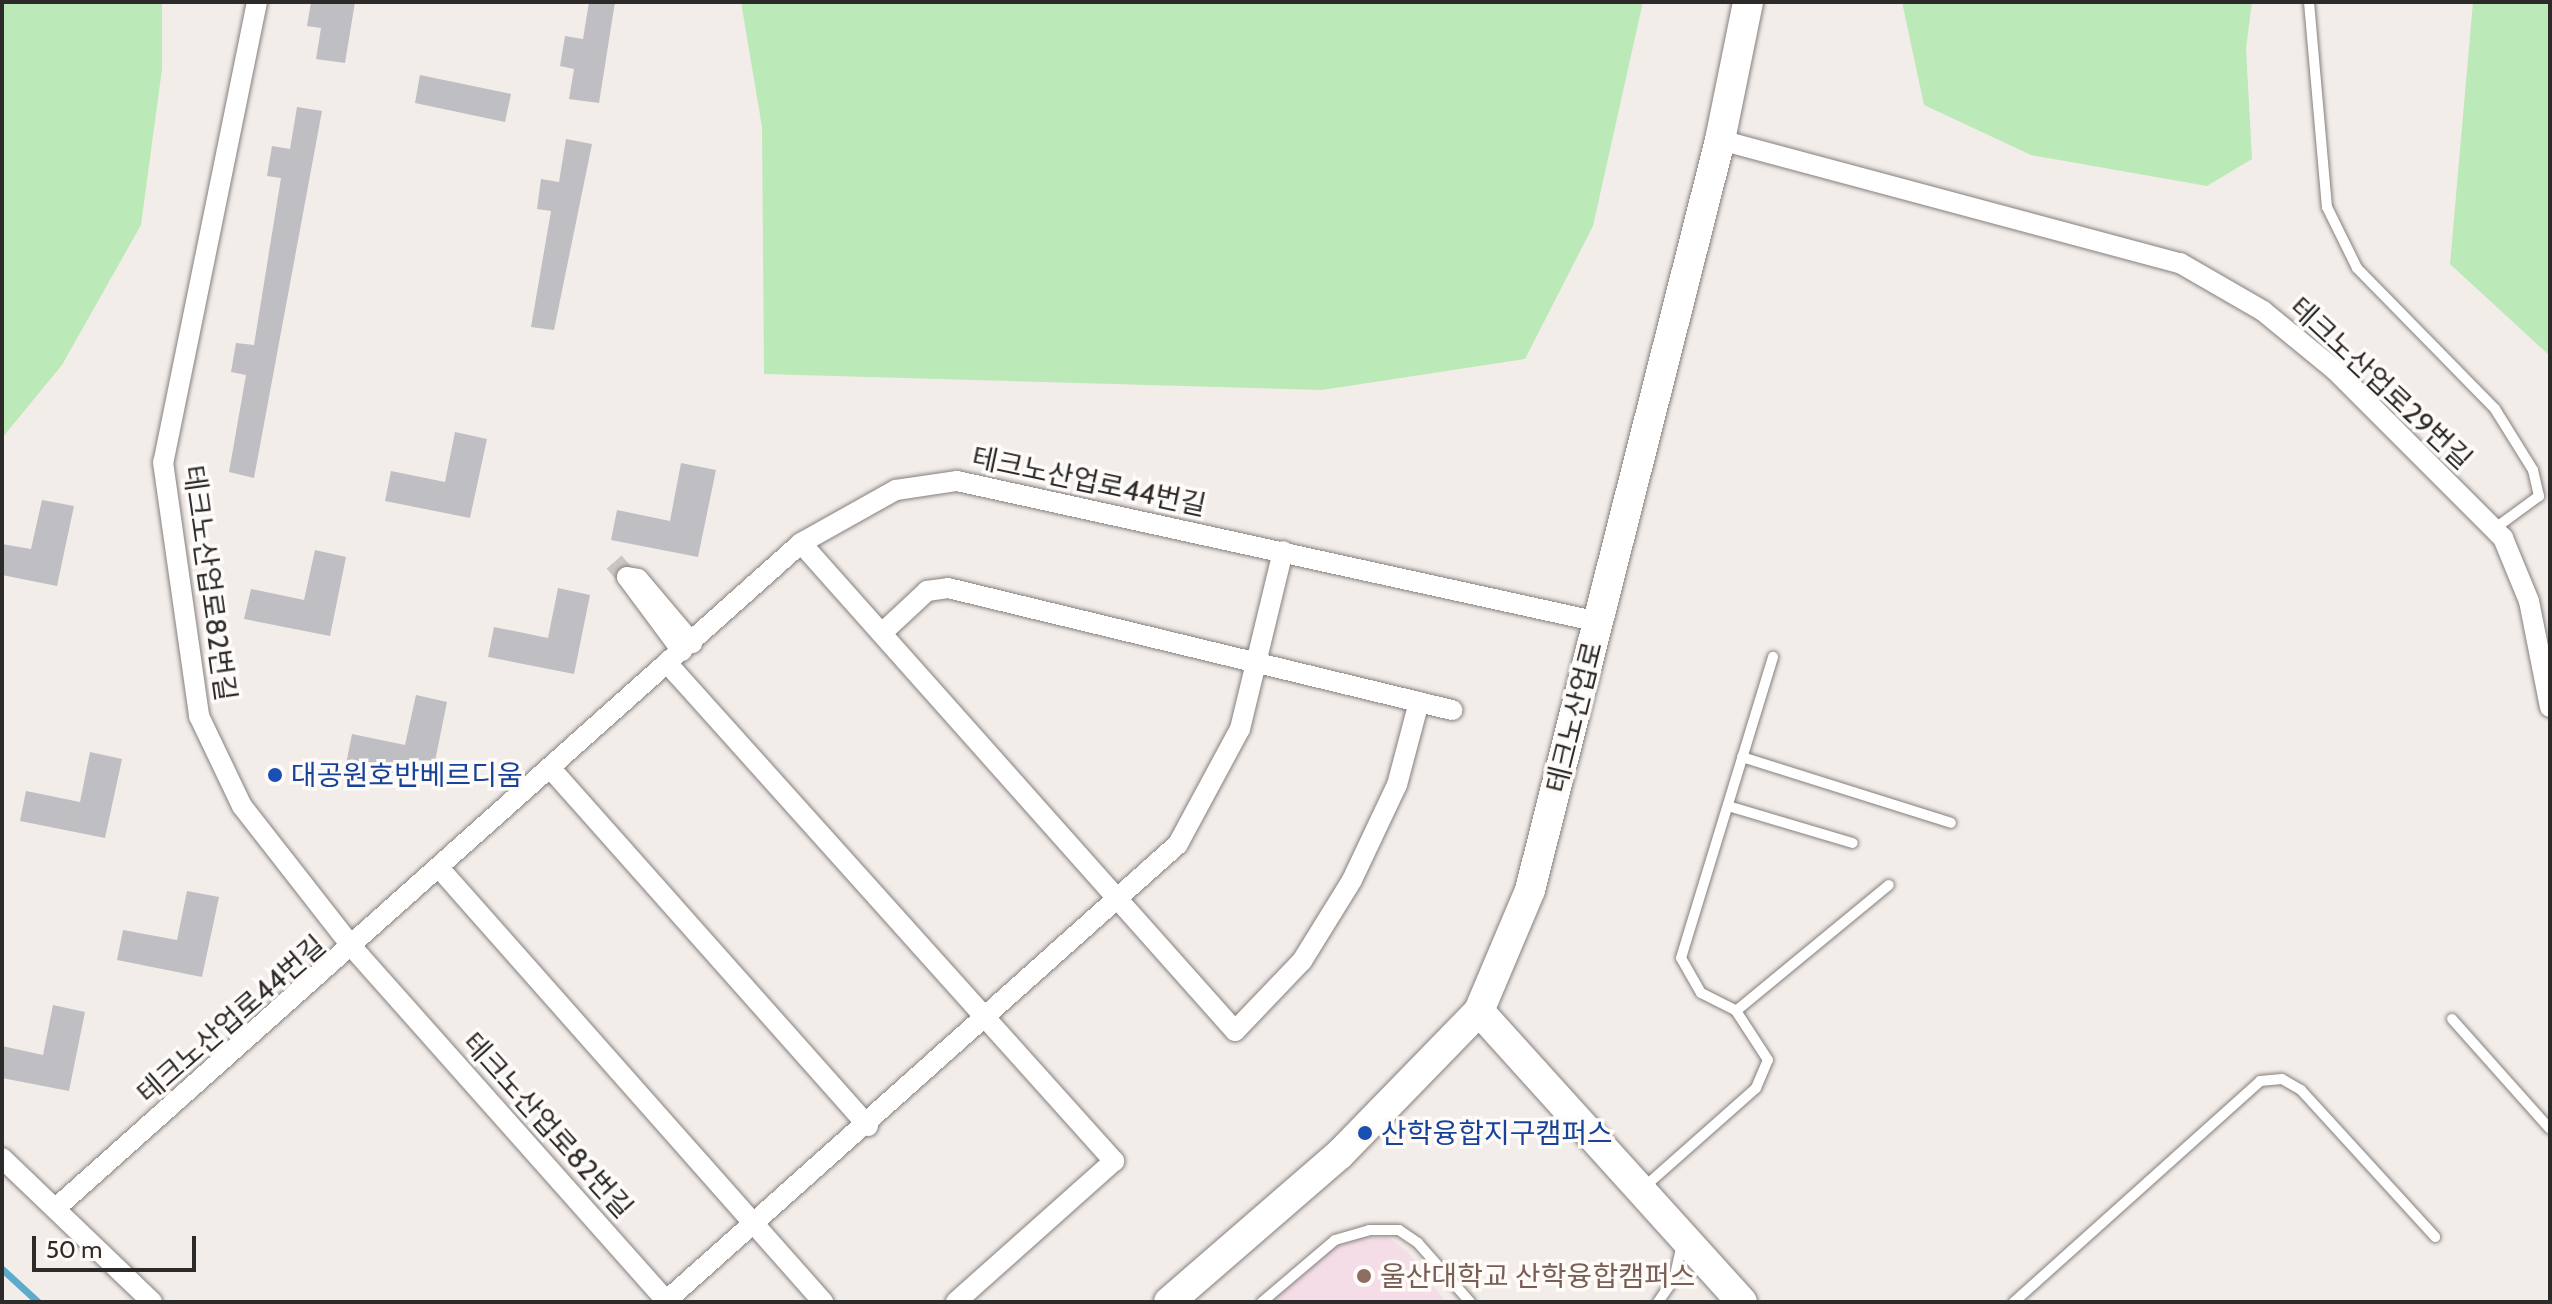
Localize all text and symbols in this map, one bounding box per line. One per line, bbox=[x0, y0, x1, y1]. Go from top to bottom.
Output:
street label: 테크노산업로29번길 bbox=[2283, 290, 2479, 476]
street label: 테크노산업로44번길 bbox=[969, 440, 1209, 522]
street label: 테크노산업로82번길 bbox=[177, 463, 243, 703]
street label: 테크노산업로 bbox=[1539, 638, 1609, 796]
place label: 대공원호반베르디움 bbox=[291, 758, 523, 792]
marker: 대공원호반베르디움 bbox=[266, 766, 284, 784]
street label: 테크노산업로44번길 bbox=[130, 928, 332, 1110]
street label: 테크노산업로82번길 bbox=[456, 1025, 640, 1225]
place label: 산학융합지구캠퍼스 bbox=[1381, 1116, 1613, 1150]
marker: 산학융합지구캠퍼스 bbox=[1356, 1124, 1374, 1142]
scale bar bbox=[36, 1220, 200, 1270]
text: 50 m bbox=[46, 1235, 102, 1264]
place label: 울산대학교 산학융합캠퍼스 bbox=[1380, 1259, 1695, 1293]
marker: 울산대학교 산학융합캠퍼스 bbox=[1355, 1267, 1373, 1285]

